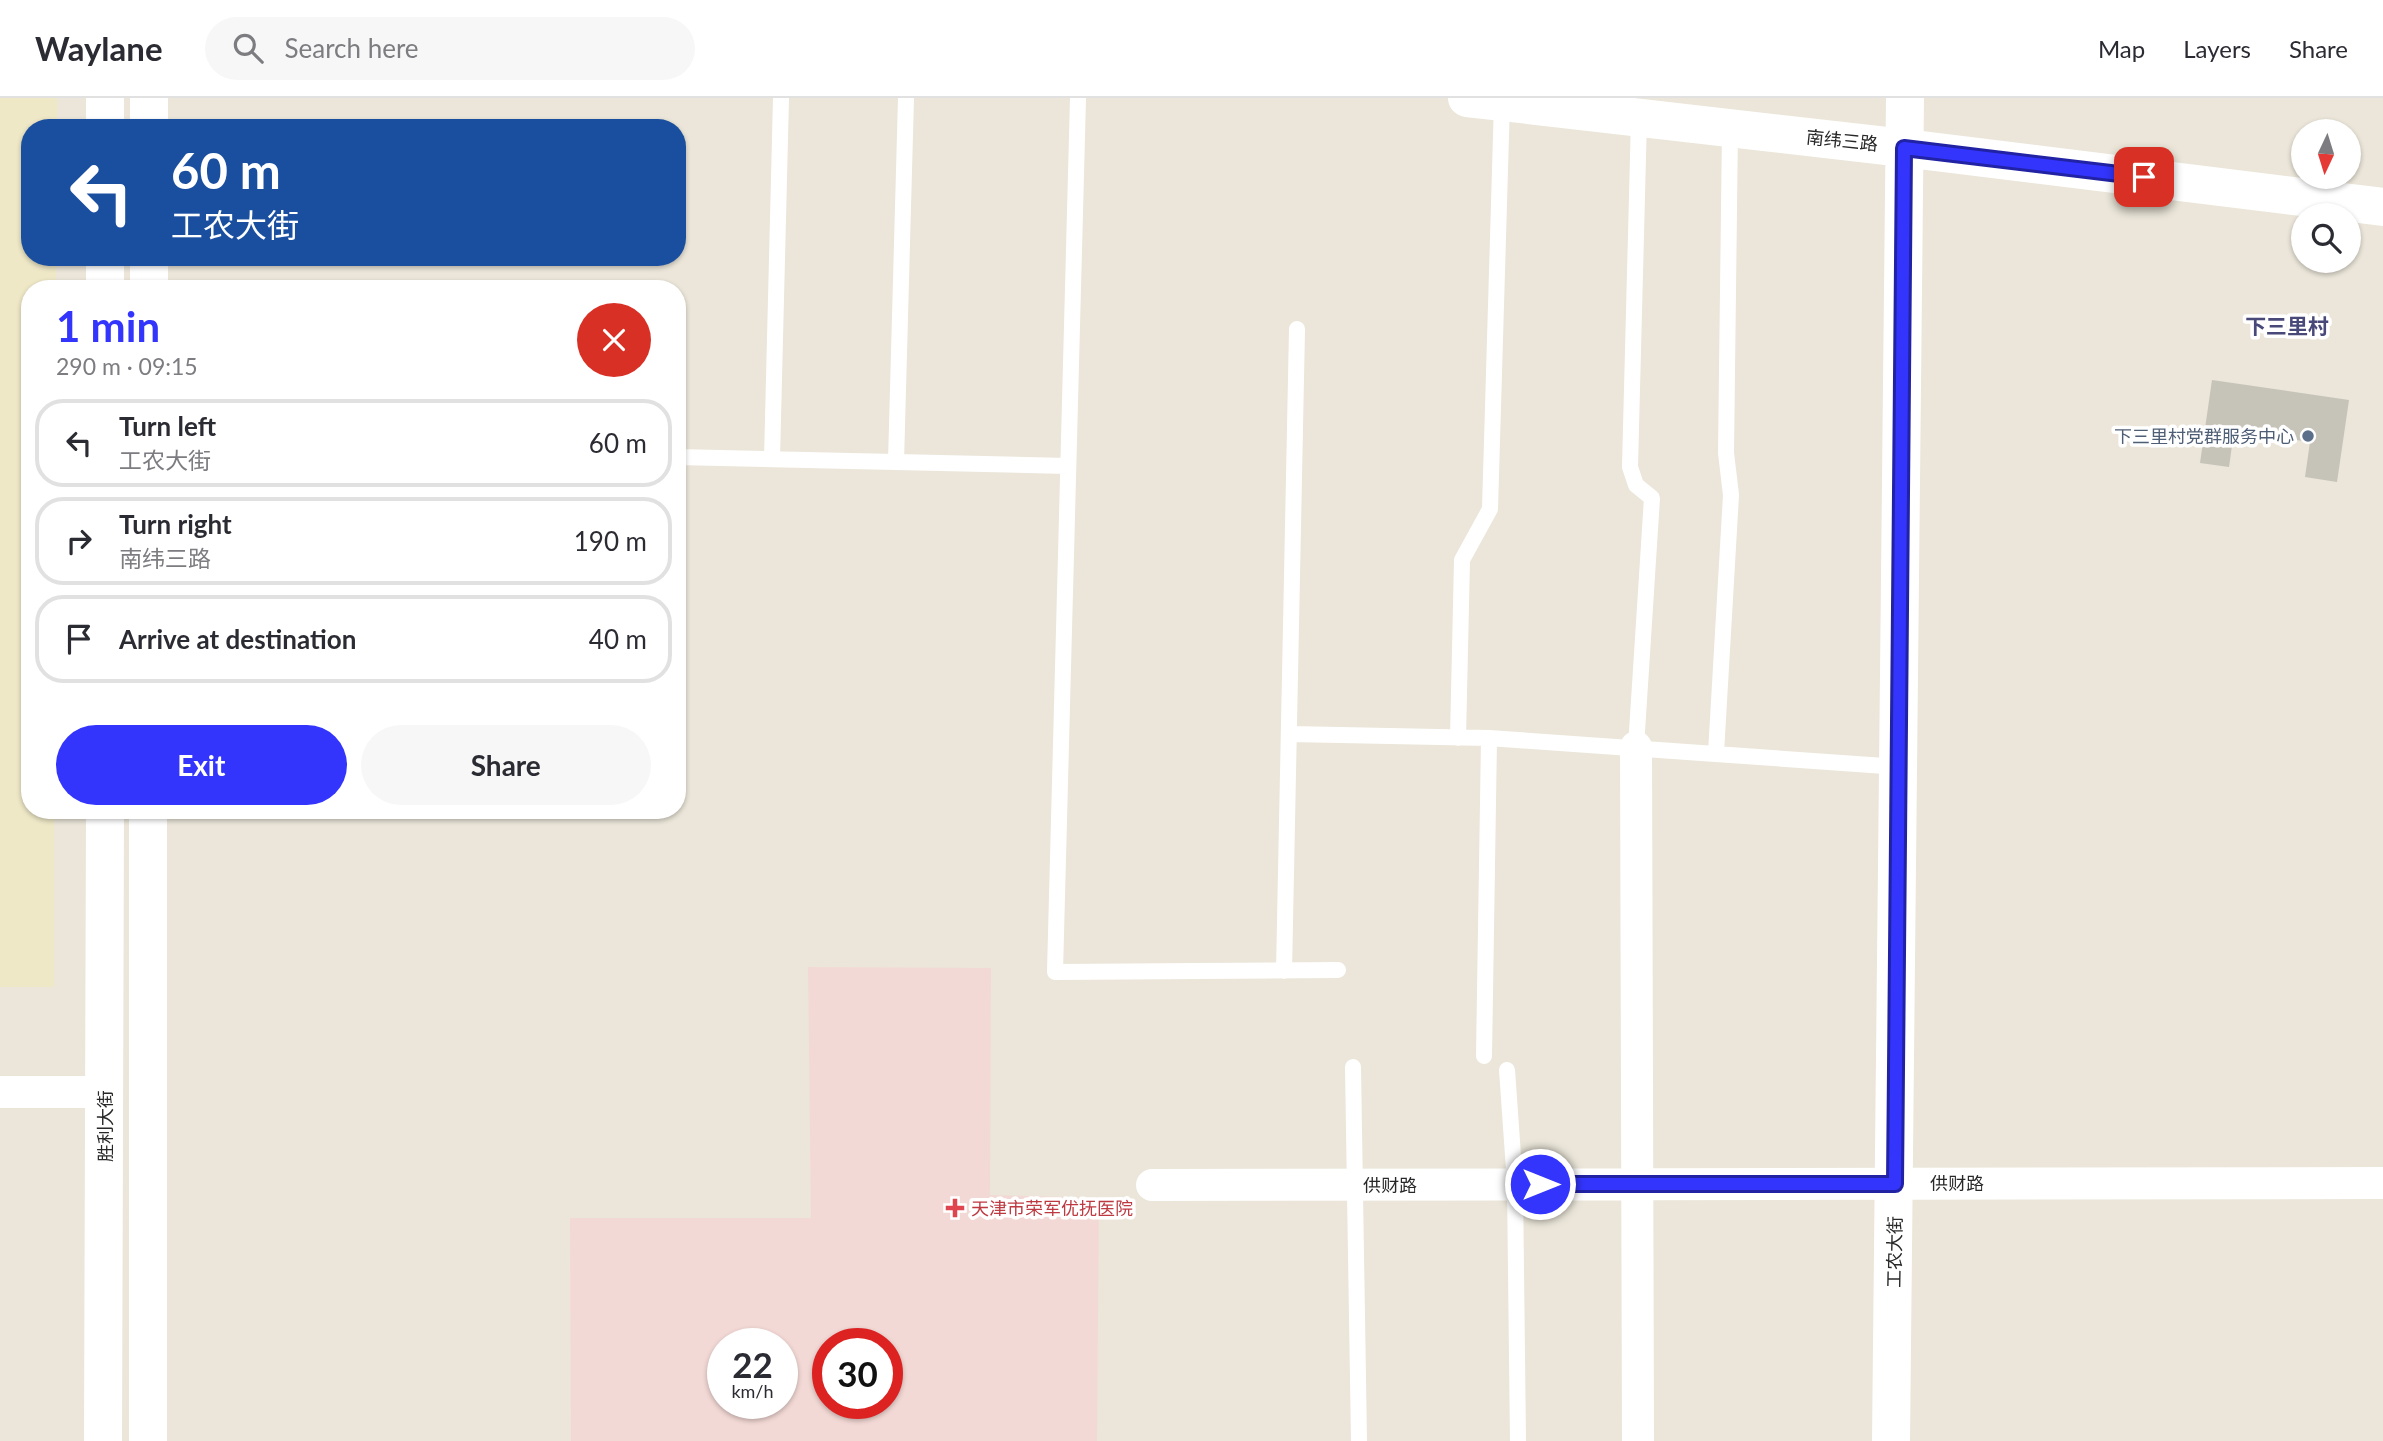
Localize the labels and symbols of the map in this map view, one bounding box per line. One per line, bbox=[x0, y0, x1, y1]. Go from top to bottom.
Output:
north arrow bbox=[2291, 119, 2361, 189]
street label: 南纬三路 bbox=[1805, 125, 1879, 155]
pin bbox=[2114, 147, 2174, 207]
district label: 下三里村 bbox=[2245, 313, 2329, 338]
place label: 下三里村党群服务中心 bbox=[2114, 425, 2294, 447]
marker: 下三里村党群服务中心 bbox=[2300, 428, 2316, 444]
street label: 胜利大街 bbox=[94, 1090, 116, 1162]
position arrow bbox=[1503, 1147, 1577, 1221]
street label: 供财路 bbox=[1930, 1172, 1984, 1194]
street label: 供财路 bbox=[1363, 1174, 1417, 1196]
place label: 天津市荣军优抚医院 bbox=[971, 1197, 1133, 1219]
marker: 天津市荣军优抚医院 bbox=[945, 1198, 965, 1218]
street label: 工农大街 bbox=[1882, 1216, 1906, 1288]
speed limit sign: 30 bbox=[812, 1328, 903, 1419]

